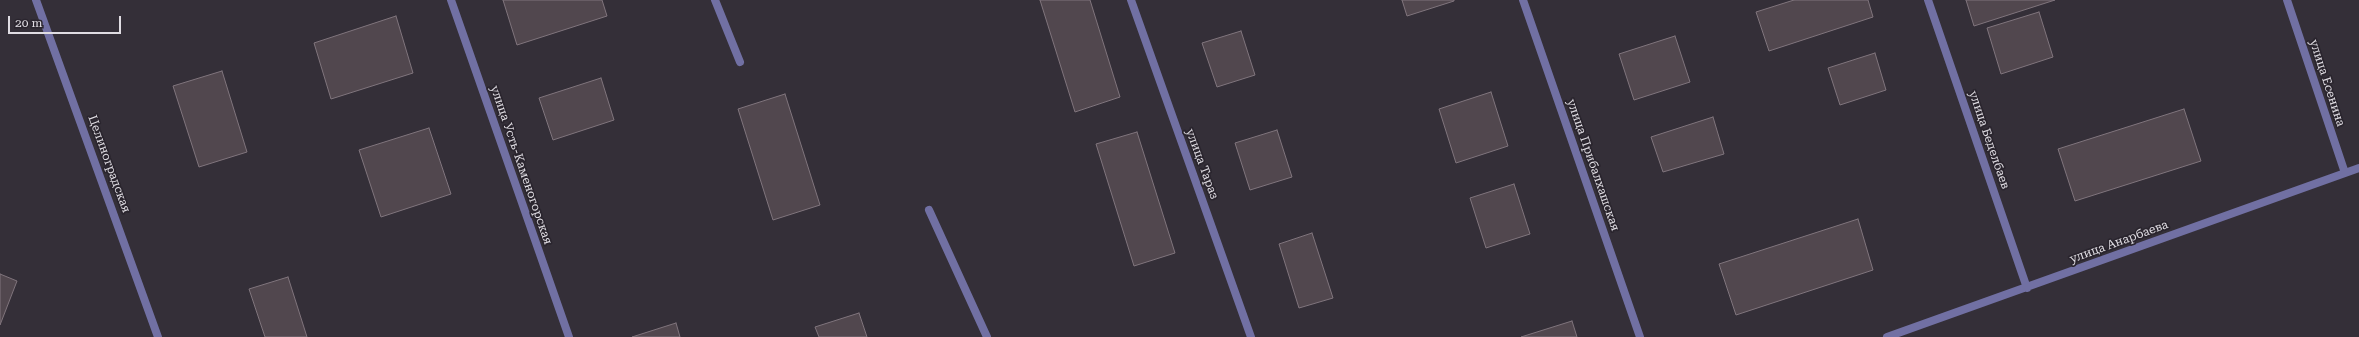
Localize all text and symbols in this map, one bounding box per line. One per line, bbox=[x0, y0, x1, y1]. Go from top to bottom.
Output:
scale bar bbox=[10, 8, 123, 34]
text: 20 m bbox=[15, 16, 42, 30]
street label: улица Есенина bbox=[2306, 38, 2348, 128]
street label: улица Усть-Каменогорская bbox=[487, 84, 555, 246]
street label: улица Беделбаев bbox=[1965, 89, 2013, 191]
street label: улица Прибалхашская bbox=[1564, 97, 1622, 233]
street label: Целиноградская bbox=[85, 113, 133, 215]
street label: улица Тараз bbox=[1183, 127, 1221, 201]
street label: улица Анарбаева bbox=[2068, 218, 2170, 266]

